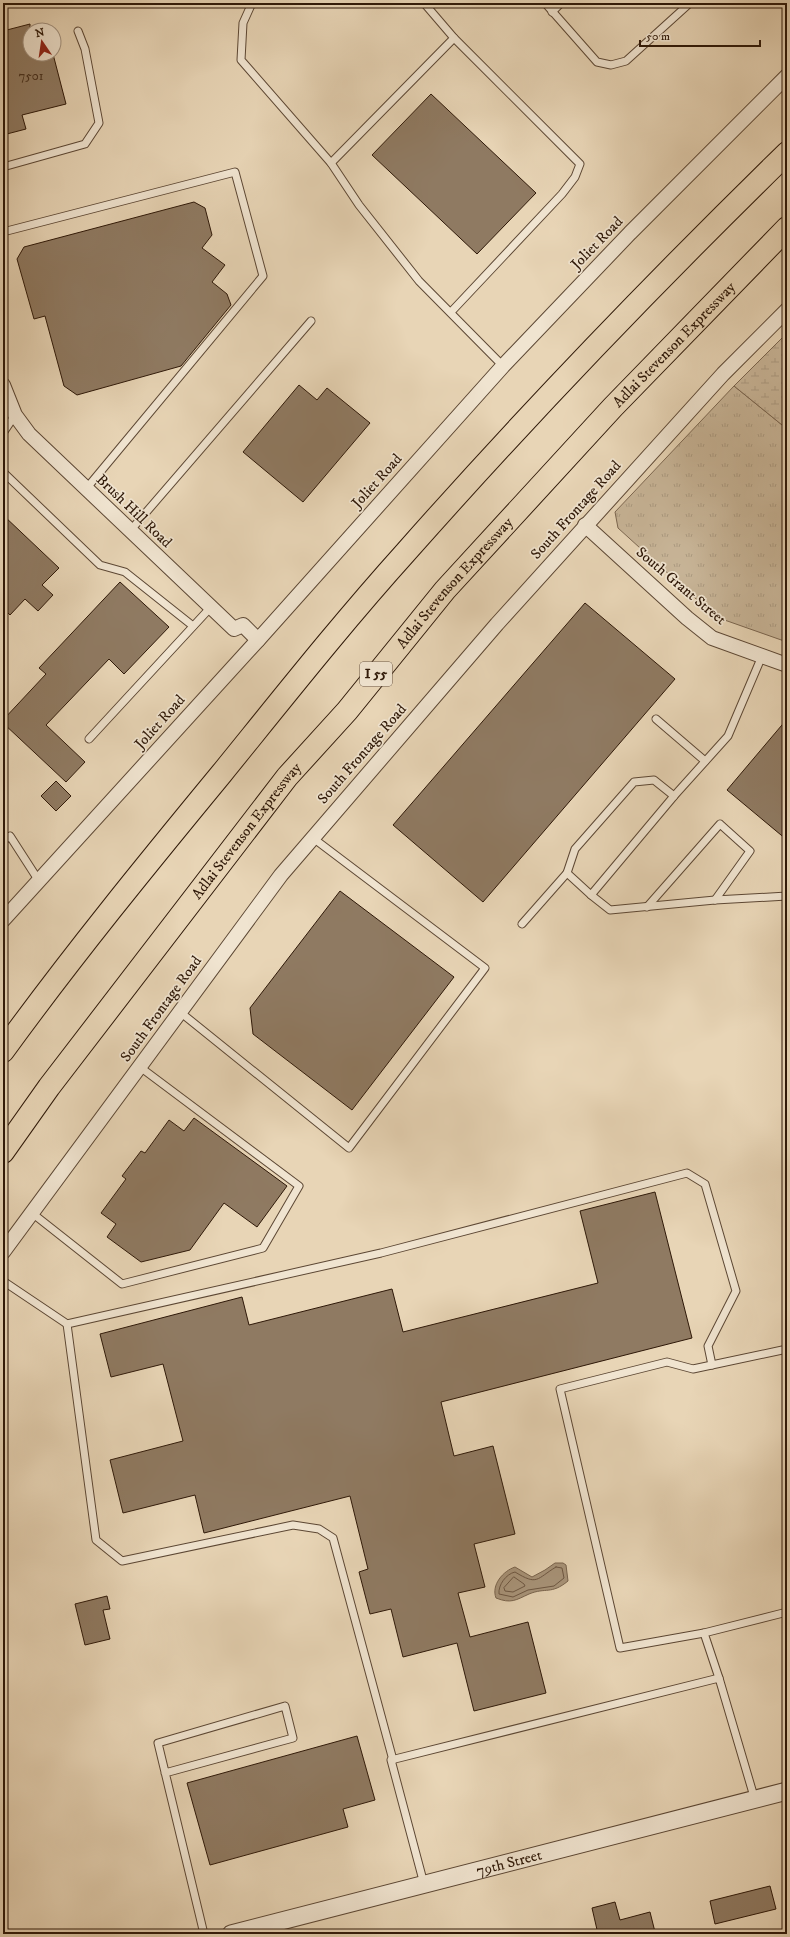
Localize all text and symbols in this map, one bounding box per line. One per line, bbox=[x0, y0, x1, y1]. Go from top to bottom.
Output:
north arrow bbox=[22, 22, 62, 62]
scale bar bbox=[640, 22, 760, 48]
text: N bbox=[34, 25, 46, 41]
text: 50 m bbox=[646, 29, 670, 44]
house number: 7501 bbox=[19, 68, 44, 84]
street label: Joliet Road bbox=[566, 212, 627, 275]
street label: Adlai Stevenson Expressway bbox=[608, 277, 740, 411]
street label: Joliet Road bbox=[346, 450, 407, 514]
street label: South Frontage Road bbox=[527, 456, 626, 563]
street label: Brush Hill Road bbox=[92, 470, 176, 552]
street label: Adlai Stevenson Expressway bbox=[392, 512, 517, 652]
street label: South Grant Street bbox=[632, 543, 730, 629]
road number: I 55 bbox=[360, 662, 392, 686]
street label: Joliet Road bbox=[129, 691, 190, 755]
street label: South Frontage Road bbox=[313, 700, 411, 808]
street label: Adlai Stevenson Expressway bbox=[187, 758, 306, 903]
street label: South Frontage Road bbox=[116, 952, 206, 1066]
street label: 79th Street bbox=[474, 1845, 544, 1880]

